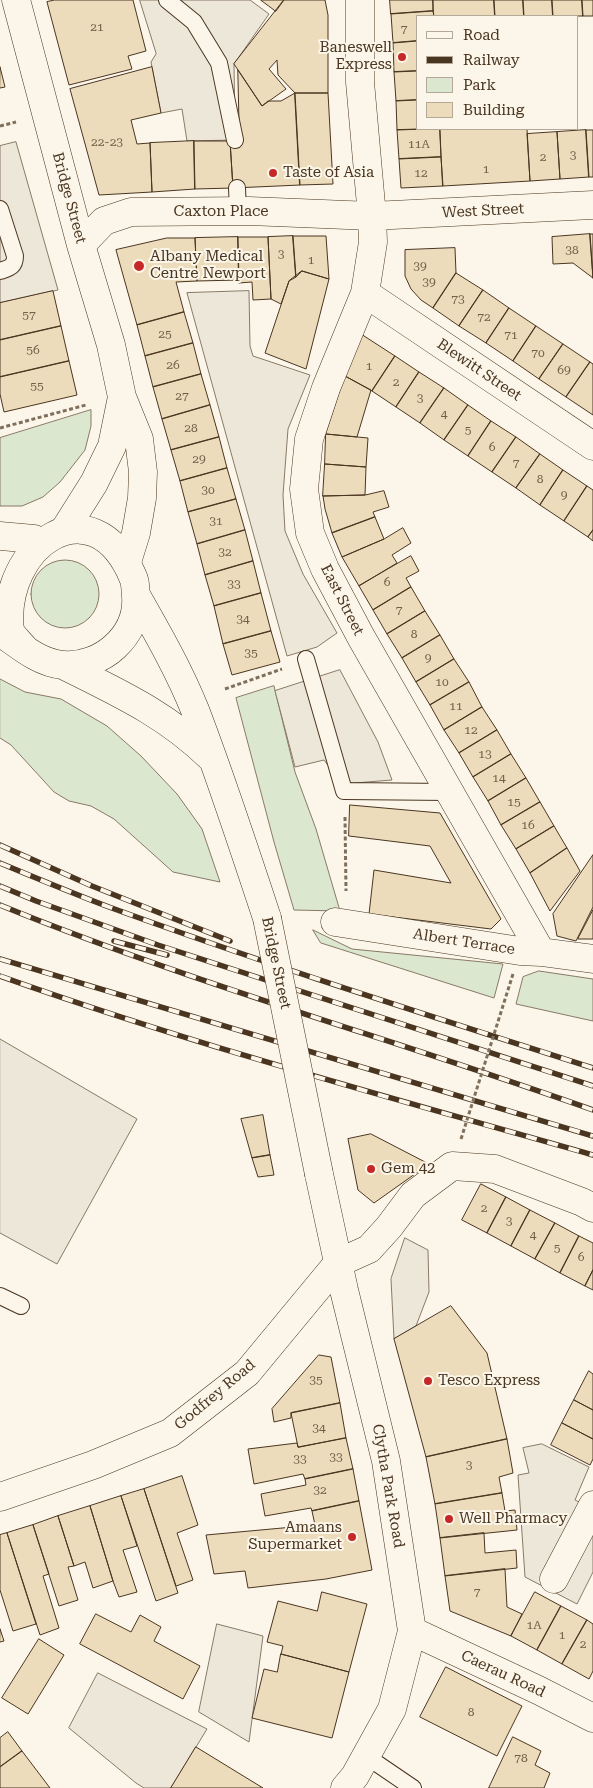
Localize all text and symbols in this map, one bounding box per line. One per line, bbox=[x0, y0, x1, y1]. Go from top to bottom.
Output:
legend bbox=[416, 15, 578, 130]
house number: 21 bbox=[90, 20, 104, 34]
house number: 7 bbox=[401, 22, 407, 36]
text: Road bbox=[463, 26, 500, 44]
place label: Baneswell Express bbox=[319, 39, 392, 74]
marker: Baneswell Express bbox=[396, 51, 408, 63]
text: Railway bbox=[463, 51, 520, 69]
text: Park bbox=[463, 76, 496, 94]
text: Building bbox=[463, 101, 524, 119]
house number: 22-23 bbox=[91, 135, 123, 149]
house number: 11A bbox=[408, 137, 430, 151]
house number: 3 bbox=[570, 148, 576, 162]
street label: Bridge Street bbox=[48, 150, 90, 246]
house number: 2 bbox=[540, 150, 546, 164]
house number: 1 bbox=[483, 162, 489, 176]
place label: Taste of Asia bbox=[283, 164, 374, 182]
house number: 12 bbox=[414, 166, 428, 180]
marker: Taste of Asia bbox=[267, 167, 279, 179]
street label: West Street bbox=[441, 200, 525, 222]
street label: Caxton Place bbox=[173, 203, 269, 221]
house number: 38 bbox=[565, 243, 579, 257]
house number: 3 bbox=[278, 247, 284, 261]
place label: Albany Medical Centre Newport bbox=[150, 248, 266, 283]
house number: 1 bbox=[308, 253, 314, 267]
marker: Albany Medical Centre Newport bbox=[132, 259, 146, 273]
house number: 39 bbox=[413, 259, 427, 273]
house number: 39 bbox=[422, 275, 436, 289]
house number: 73 bbox=[451, 292, 465, 306]
house number: 57 bbox=[22, 308, 36, 322]
house number: 72 bbox=[477, 310, 491, 324]
house number: 25 bbox=[158, 327, 172, 341]
house number: 71 bbox=[504, 328, 518, 342]
street label: Blewitt Street bbox=[433, 335, 525, 405]
house number: 56 bbox=[26, 343, 40, 357]
house number: 70 bbox=[531, 346, 545, 360]
house number: 26 bbox=[166, 358, 180, 372]
house number: 1 bbox=[366, 359, 372, 373]
house number: 69 bbox=[557, 363, 571, 377]
house number: 2 bbox=[393, 375, 399, 389]
house number: 55 bbox=[30, 379, 44, 393]
house number: 27 bbox=[175, 389, 189, 403]
house number: 3 bbox=[417, 391, 423, 405]
house number: 4 bbox=[441, 407, 447, 421]
house number: 28 bbox=[184, 421, 198, 435]
house number: 5 bbox=[465, 423, 471, 437]
house number: 6 bbox=[489, 440, 495, 454]
house number: 29 bbox=[192, 452, 206, 466]
house number: 7 bbox=[513, 456, 519, 470]
house number: 8 bbox=[537, 472, 543, 486]
house number: 30 bbox=[201, 483, 215, 497]
house number: 9 bbox=[561, 488, 567, 502]
house number: 31 bbox=[209, 514, 223, 528]
house number: 32 bbox=[218, 545, 232, 559]
street label: East Street bbox=[316, 561, 368, 639]
house number: 6 bbox=[384, 575, 390, 589]
house number: 33 bbox=[227, 577, 241, 591]
house number: 7 bbox=[396, 603, 402, 617]
house number: 34 bbox=[236, 612, 250, 626]
house number: 8 bbox=[411, 627, 417, 641]
house number: 35 bbox=[244, 646, 258, 660]
house number: 9 bbox=[425, 651, 431, 665]
house number: 10 bbox=[435, 675, 449, 689]
house number: 11 bbox=[449, 699, 463, 713]
house number: 12 bbox=[464, 723, 478, 737]
house number: 13 bbox=[478, 747, 492, 761]
house number: 14 bbox=[492, 771, 506, 785]
house number: 15 bbox=[507, 795, 521, 809]
house number: 16 bbox=[521, 818, 535, 832]
street label: Bridge Street bbox=[257, 915, 295, 1011]
street label: Albert Terrace bbox=[412, 925, 516, 959]
place label: Gem 42 bbox=[381, 1160, 435, 1178]
marker: Gem 42 bbox=[365, 1163, 377, 1175]
house number: 2 bbox=[481, 1201, 487, 1215]
house number: 3 bbox=[506, 1214, 512, 1228]
house number: 4 bbox=[530, 1228, 536, 1242]
house number: 5 bbox=[554, 1241, 560, 1255]
house number: 6 bbox=[578, 1250, 584, 1264]
street label: Godfrey Road bbox=[171, 1356, 259, 1434]
place label: Tesco Express bbox=[438, 1372, 540, 1390]
house number: 35 bbox=[309, 1373, 323, 1387]
marker: Tesco Express bbox=[422, 1375, 434, 1387]
house number: 34 bbox=[312, 1421, 326, 1435]
street label: Clytha Park Road bbox=[368, 1423, 408, 1549]
house number: 33 bbox=[329, 1450, 343, 1464]
house number: 33 bbox=[293, 1452, 307, 1466]
house number: 3 bbox=[466, 1458, 472, 1472]
house number: 32 bbox=[313, 1483, 327, 1497]
place label: Well Pharmacy bbox=[459, 1510, 567, 1528]
marker: Well Pharmacy bbox=[443, 1513, 455, 1525]
place label: Amaans Supermarket bbox=[248, 1519, 342, 1554]
marker: Amaans Supermarket bbox=[346, 1531, 358, 1543]
house number: 7 bbox=[474, 1585, 480, 1599]
house number: 1A bbox=[526, 1618, 542, 1632]
house number: 1 bbox=[559, 1628, 565, 1642]
house number: 2 bbox=[580, 1637, 586, 1651]
street label: Caerau Road bbox=[458, 1647, 548, 1701]
house number: 8 bbox=[468, 1705, 474, 1719]
house number: 78 bbox=[514, 1751, 528, 1765]

